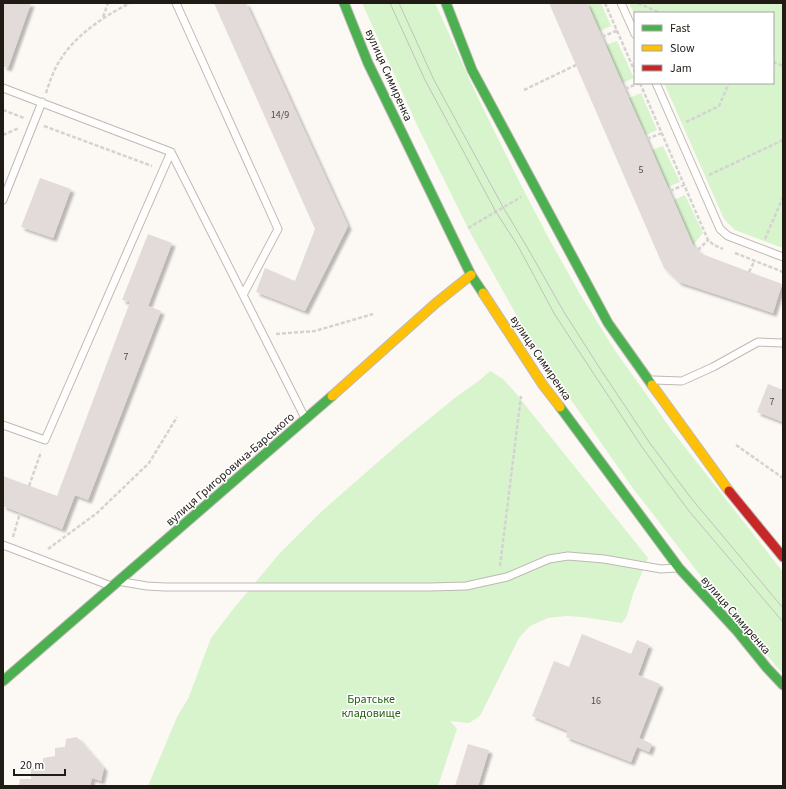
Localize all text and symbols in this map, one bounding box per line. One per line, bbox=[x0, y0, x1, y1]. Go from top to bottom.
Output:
legend bbox=[634, 12, 774, 84]
text: Fast bbox=[670, 20, 690, 37]
street label: вулиця Симиренка bbox=[361, 26, 416, 124]
text: Slow bbox=[670, 40, 695, 57]
text: Jam bbox=[670, 60, 692, 77]
house number: 14/9 bbox=[271, 108, 289, 122]
house number: 5 bbox=[639, 163, 644, 177]
street label: вулиця Симиренка bbox=[506, 312, 575, 404]
house number: 7 bbox=[124, 350, 129, 364]
house number: 7 bbox=[770, 395, 775, 409]
street label: вулиця Григоровича-Барського bbox=[162, 409, 298, 530]
street label: вулиця Симиренка bbox=[697, 572, 775, 658]
park label: Братське кладовище bbox=[341, 691, 401, 722]
house number: 16 bbox=[591, 694, 601, 708]
scale bar bbox=[14, 751, 65, 777]
text: 20 m bbox=[20, 757, 44, 774]

